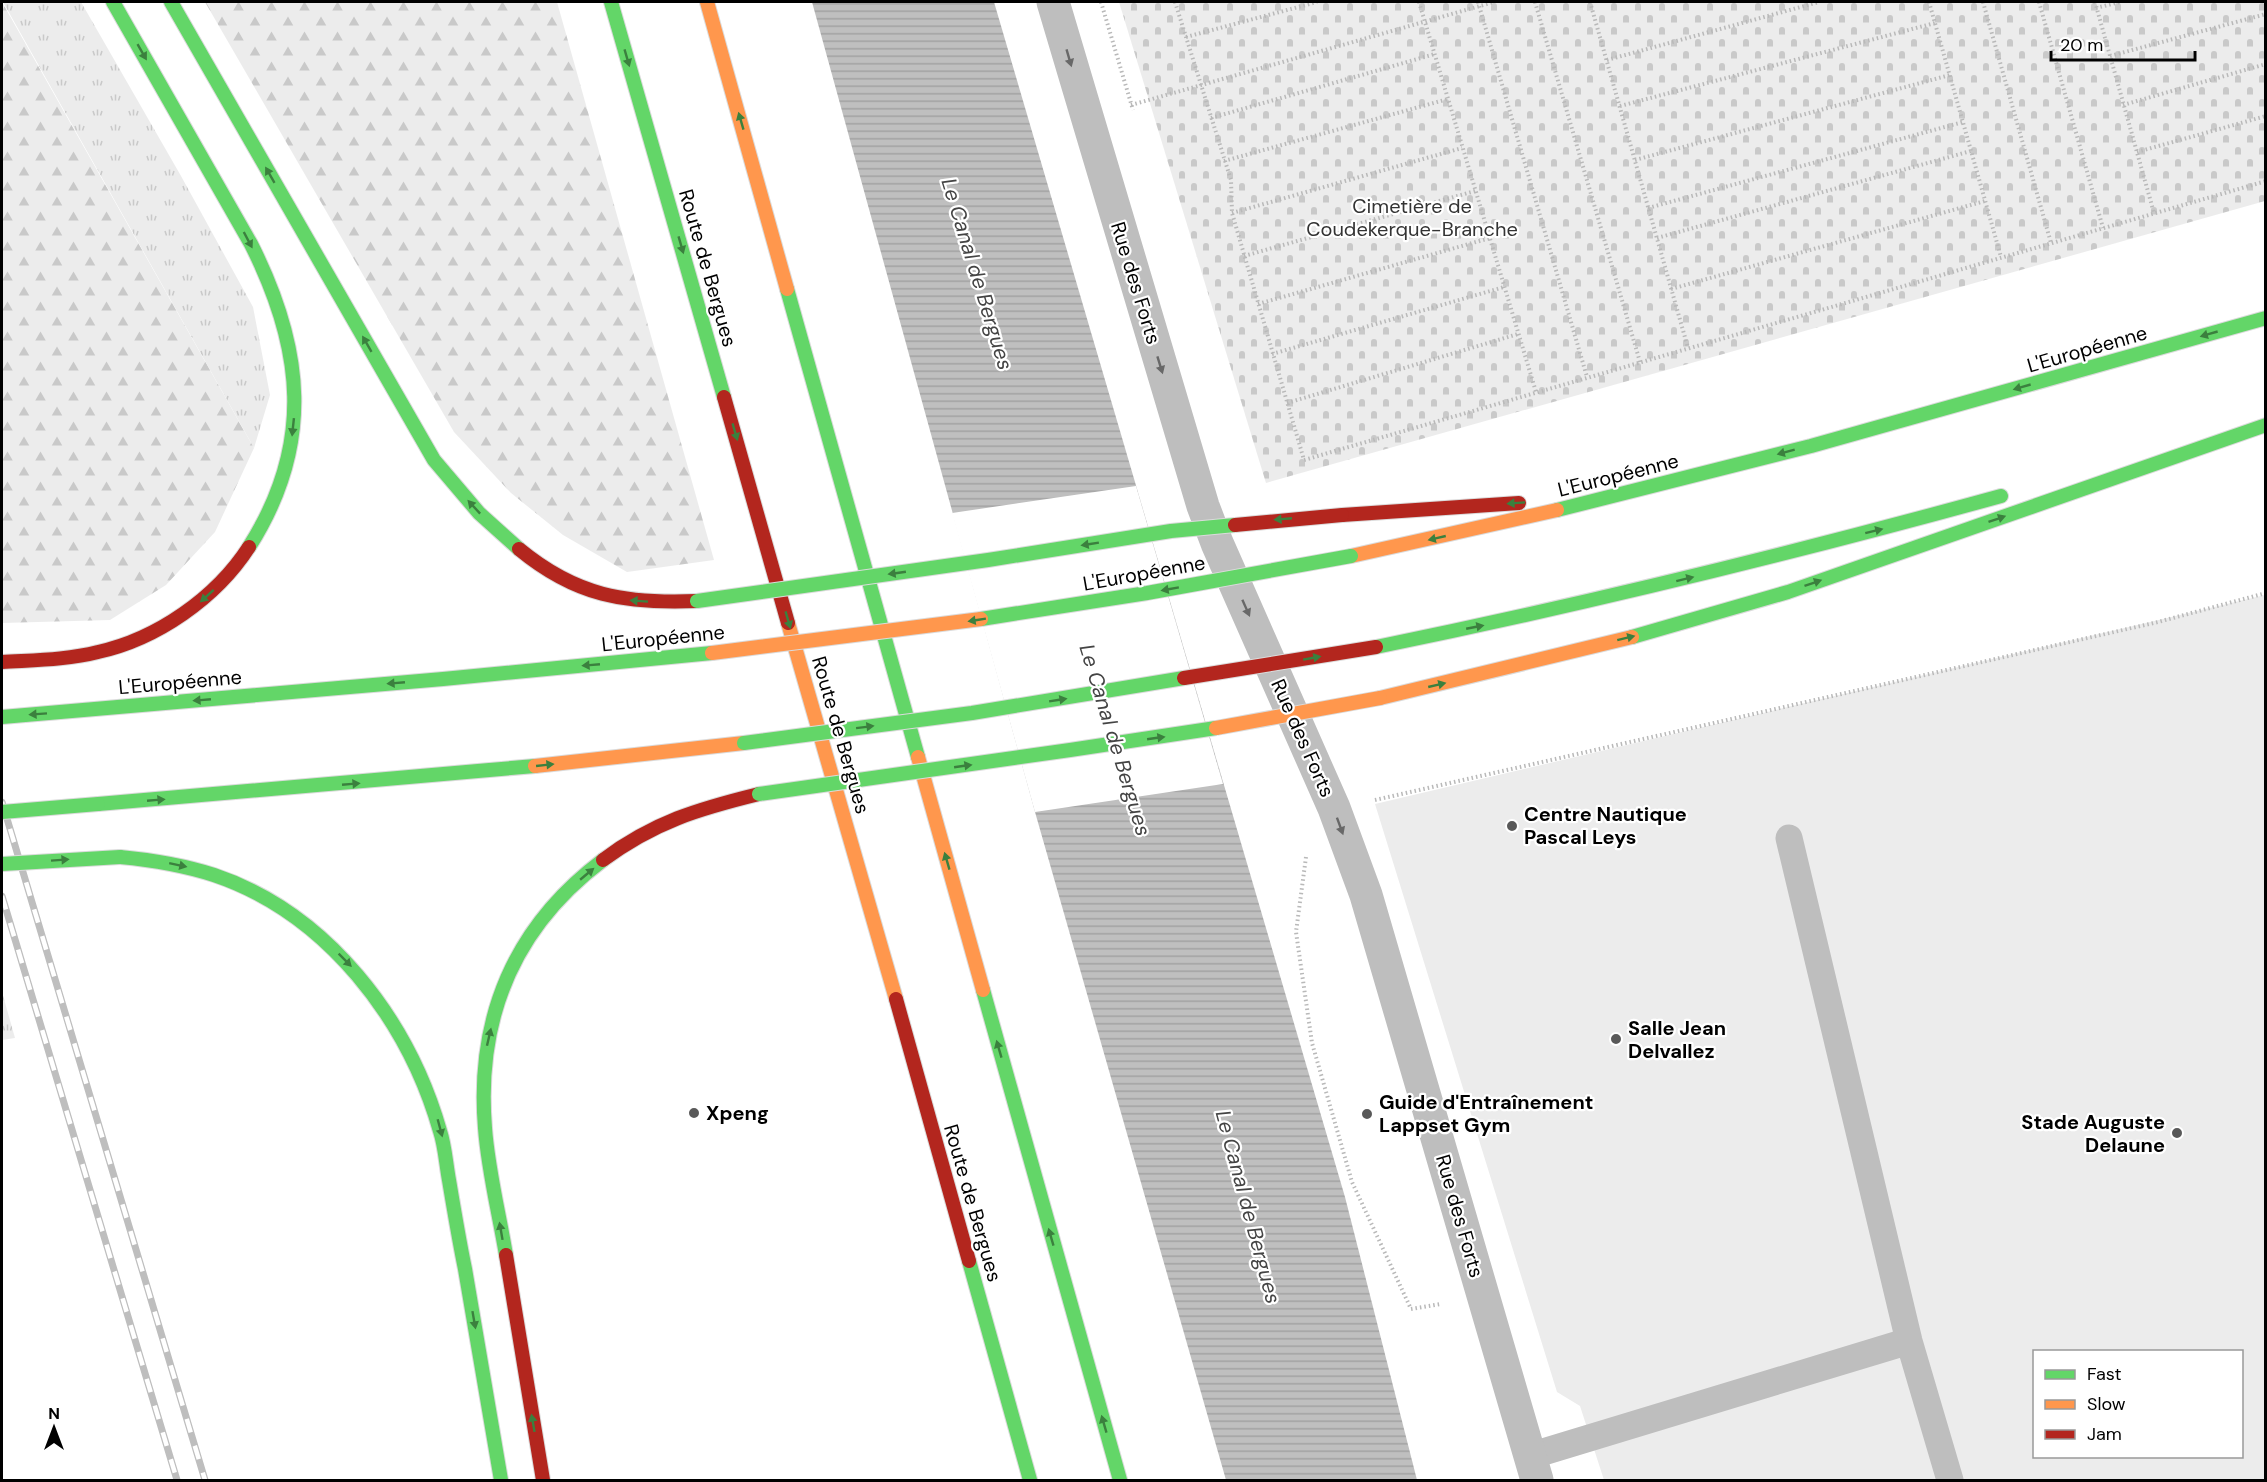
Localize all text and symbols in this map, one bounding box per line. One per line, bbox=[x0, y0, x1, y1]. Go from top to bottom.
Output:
scale bar bbox=[2051, 24, 2195, 62]
text: 20 m bbox=[2060, 33, 2103, 57]
one-way arrow bbox=[137, 44, 147, 61]
one-way arrow bbox=[623, 49, 632, 67]
one-way arrow bbox=[1065, 49, 1074, 67]
one-way arrow bbox=[736, 112, 745, 130]
one-way arrow bbox=[265, 166, 275, 183]
water label: Le Canal de Bergues bbox=[934, 175, 1020, 373]
street label: Route de Bergues bbox=[673, 186, 743, 350]
park label: Cimetière de Coudekerque-Branche bbox=[1306, 193, 1518, 242]
street label: Rue des Forts bbox=[1105, 219, 1167, 347]
one-way arrow bbox=[243, 231, 253, 249]
one-way arrow bbox=[677, 236, 686, 254]
street label: L'Européenne bbox=[2024, 319, 2150, 379]
one-way arrow bbox=[2200, 330, 2218, 339]
one-way arrow bbox=[362, 335, 372, 352]
one-way arrow bbox=[1156, 357, 1165, 375]
one-way arrow bbox=[2012, 383, 2030, 392]
one-way arrow bbox=[289, 417, 298, 436]
one-way arrow bbox=[731, 424, 740, 442]
street label: L'Européenne bbox=[1555, 447, 1681, 503]
one-way arrow bbox=[1777, 448, 1795, 458]
one-way arrow bbox=[1507, 498, 1526, 507]
one-way arrow bbox=[467, 500, 481, 514]
one-way arrow bbox=[1988, 513, 2006, 523]
one-way arrow bbox=[1274, 515, 1293, 524]
one-way arrow bbox=[1865, 526, 1883, 535]
one-way arrow bbox=[1427, 534, 1446, 543]
one-way arrow bbox=[1081, 540, 1100, 549]
street label: L'Européenne bbox=[1081, 549, 1207, 597]
one-way arrow bbox=[888, 569, 907, 578]
one-way arrow bbox=[1676, 574, 1695, 584]
one-way arrow bbox=[1804, 578, 1822, 588]
one-way arrow bbox=[1160, 585, 1179, 594]
one-way arrow bbox=[200, 589, 215, 603]
one-way arrow bbox=[629, 596, 648, 606]
one-way arrow bbox=[1241, 600, 1251, 618]
one-way arrow bbox=[784, 611, 793, 629]
one-way arrow bbox=[967, 615, 986, 624]
street label: L'Européenne bbox=[600, 619, 726, 657]
one-way arrow bbox=[1465, 622, 1484, 631]
one-way arrow bbox=[1617, 633, 1635, 643]
water label: Le Canal de Bergues bbox=[1072, 641, 1158, 839]
street label: Route de Bergues bbox=[806, 653, 876, 817]
one-way arrow bbox=[1303, 653, 1322, 662]
one-way arrow bbox=[581, 660, 600, 670]
street label: L'Européenne bbox=[117, 664, 243, 700]
street label: Rue des Forts bbox=[1265, 675, 1341, 801]
one-way arrow bbox=[387, 678, 406, 688]
one-way arrow bbox=[1428, 679, 1446, 689]
one-way arrow bbox=[193, 695, 212, 705]
one-way arrow bbox=[1048, 695, 1067, 704]
one-way arrow bbox=[28, 709, 47, 719]
one-way arrow bbox=[855, 723, 874, 732]
one-way arrow bbox=[1146, 733, 1165, 742]
one-way arrow bbox=[535, 761, 554, 770]
one-way arrow bbox=[953, 761, 972, 770]
one-way arrow bbox=[341, 779, 360, 789]
one-way arrow bbox=[147, 795, 166, 804]
place label: Centre Nautique Pascal Leys bbox=[1524, 801, 1687, 850]
one-way arrow bbox=[1336, 817, 1346, 835]
marker: Centre Nautique Pascal Leys bbox=[1505, 819, 1519, 833]
one-way arrow bbox=[941, 852, 951, 870]
one-way arrow bbox=[50, 855, 69, 864]
one-way arrow bbox=[168, 861, 187, 870]
one-way arrow bbox=[579, 867, 595, 880]
one-way arrow bbox=[338, 953, 352, 967]
place label: Salle Jean Delvallez bbox=[1628, 1015, 1726, 1064]
one-way arrow bbox=[484, 1028, 494, 1047]
marker: Salle Jean Delvallez bbox=[1609, 1032, 1623, 1046]
one-way arrow bbox=[993, 1040, 1003, 1058]
place label: Guide d'Entraînement Lappset Gym bbox=[1379, 1089, 1593, 1138]
place label: Xpeng bbox=[706, 1100, 769, 1126]
marker: Xpeng bbox=[687, 1106, 701, 1120]
water label: Le Canal de Bergues bbox=[1209, 1107, 1287, 1307]
marker: Guide d'Entraînement Lappset Gym bbox=[1360, 1107, 1374, 1121]
place label: Stade Auguste Delaune bbox=[2021, 1109, 2165, 1158]
one-way arrow bbox=[435, 1119, 445, 1137]
street label: Route de Bergues bbox=[938, 1121, 1008, 1285]
marker: Stade Auguste Delaune bbox=[2170, 1126, 2184, 1140]
street label: Rue des Forts bbox=[1430, 1152, 1490, 1280]
one-way arrow bbox=[496, 1221, 505, 1240]
one-way arrow bbox=[1046, 1227, 1055, 1245]
one-way arrow bbox=[469, 1311, 478, 1330]
legend bbox=[2033, 1350, 2243, 1458]
text: Fast bbox=[2087, 1362, 2122, 1386]
text: Slow bbox=[2087, 1392, 2126, 1416]
north arrow bbox=[24, 1398, 84, 1458]
text: N bbox=[48, 1403, 60, 1424]
one-way arrow bbox=[529, 1413, 538, 1432]
one-way arrow bbox=[1099, 1415, 1108, 1433]
text: Jam bbox=[2087, 1422, 2122, 1446]

